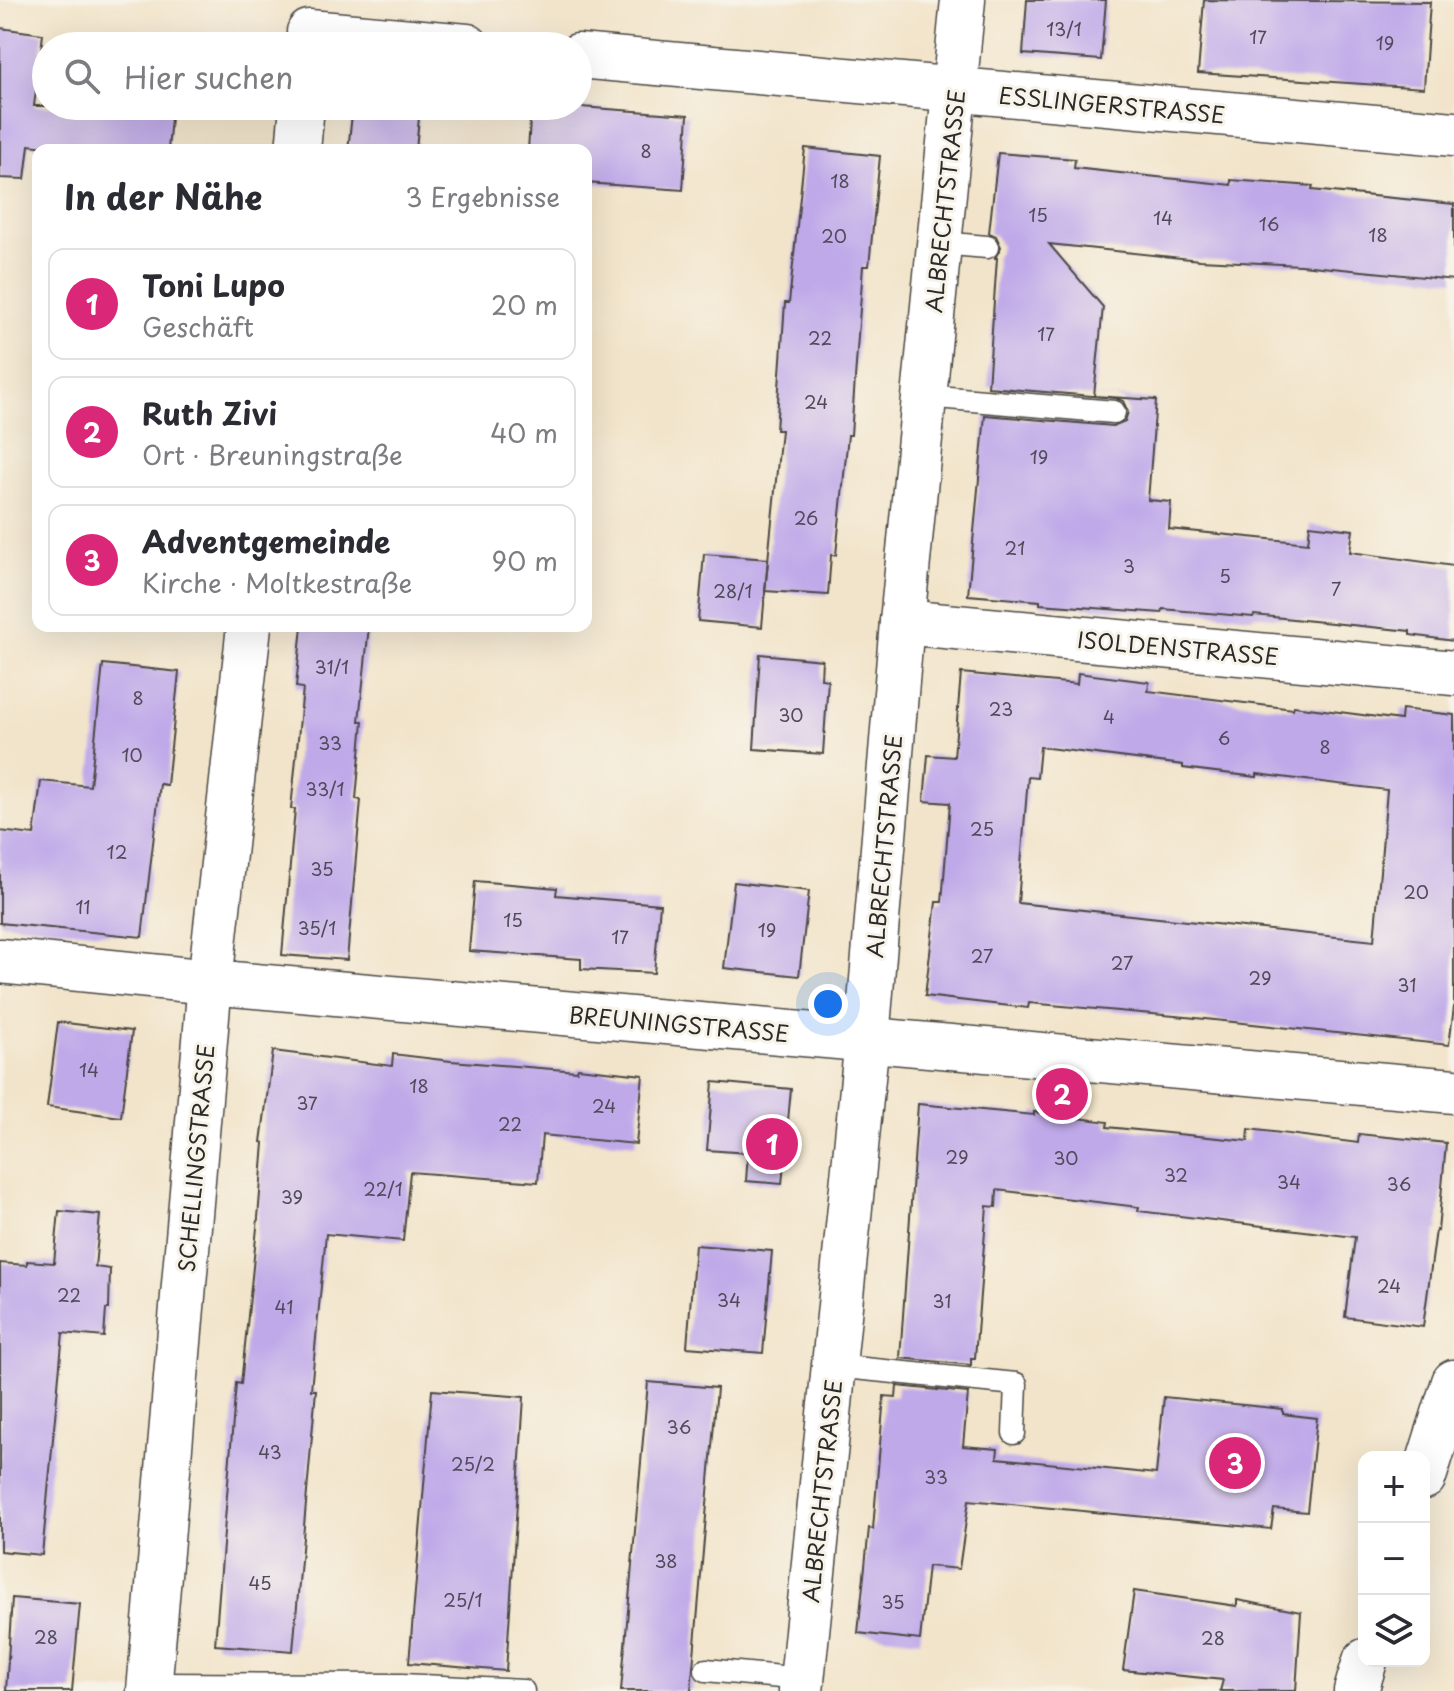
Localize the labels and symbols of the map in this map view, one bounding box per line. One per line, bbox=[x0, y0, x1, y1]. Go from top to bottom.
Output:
house number: 13/1 bbox=[1046, 15, 1082, 42]
house number: 17 bbox=[1249, 23, 1267, 50]
house number: 19 bbox=[1376, 29, 1394, 56]
street label: ESSLINGERSTRASSE bbox=[997, 78, 1227, 130]
street label: ALBRECHTSTRASSE bbox=[916, 88, 972, 314]
house number: 8 bbox=[640, 137, 652, 164]
house number: 18 bbox=[830, 167, 850, 194]
house number: 15 bbox=[1028, 201, 1048, 228]
house number: 14 bbox=[1153, 204, 1173, 231]
house number: 16 bbox=[1259, 210, 1279, 237]
house number: 18 bbox=[1368, 221, 1388, 248]
house number: 20 bbox=[821, 222, 847, 249]
house number: 17 bbox=[1037, 320, 1055, 347]
house number: 22 bbox=[808, 324, 832, 351]
house number: 24 bbox=[804, 388, 828, 415]
house number: 19 bbox=[1030, 443, 1048, 470]
house number: 26 bbox=[794, 504, 818, 531]
house number: 21 bbox=[1005, 534, 1025, 561]
house number: 3 bbox=[1123, 552, 1135, 579]
house number: 5 bbox=[1219, 562, 1231, 589]
house number: 7 bbox=[1331, 575, 1341, 602]
house number: 28/1 bbox=[713, 577, 753, 604]
street label: ISOLDENSTRASSE bbox=[1076, 622, 1280, 672]
house number: 31/1 bbox=[315, 653, 349, 680]
house number: 8 bbox=[132, 684, 144, 711]
house number: 23 bbox=[989, 695, 1013, 722]
house number: 30 bbox=[778, 701, 804, 728]
house number: 4 bbox=[1103, 703, 1115, 730]
house number: 6 bbox=[1218, 724, 1230, 751]
house number: 33 bbox=[318, 729, 342, 756]
street label: ALBRECHTSTRASSE bbox=[857, 733, 909, 959]
house number: 8 bbox=[1319, 733, 1331, 760]
house number: 10 bbox=[121, 741, 143, 768]
house number: 33/1 bbox=[305, 775, 345, 802]
house number: 25 bbox=[970, 815, 994, 842]
house number: 12 bbox=[107, 838, 127, 865]
house number: 35 bbox=[310, 855, 334, 882]
house number: 20 bbox=[1403, 878, 1429, 905]
house number: 11 bbox=[75, 893, 91, 920]
house number: 15 bbox=[503, 906, 523, 933]
house number: 35/1 bbox=[298, 914, 336, 941]
house number: 19 bbox=[758, 916, 776, 943]
house number: 17 bbox=[611, 923, 629, 950]
house number: 27 bbox=[971, 942, 993, 969]
house number: 27 bbox=[1111, 949, 1133, 976]
house number: 29 bbox=[1249, 964, 1271, 991]
house number: 31 bbox=[1398, 971, 1416, 998]
your location bbox=[808, 984, 848, 1024]
street label: BREUNINGSTRASSE bbox=[567, 997, 791, 1049]
street label: SCHELLINGSTRASSE bbox=[169, 1043, 221, 1273]
house number: 14 bbox=[79, 1056, 99, 1083]
pin: 2 bbox=[1036, 1064, 1088, 1124]
house number: 18 bbox=[409, 1072, 429, 1099]
house number: 37 bbox=[296, 1089, 318, 1116]
house number: 24 bbox=[592, 1092, 616, 1119]
house number: 22 bbox=[498, 1110, 522, 1137]
pin: 1 bbox=[746, 1114, 798, 1174]
house number: 29 bbox=[946, 1143, 968, 1170]
house number: 30 bbox=[1053, 1144, 1079, 1171]
house number: 32 bbox=[1164, 1161, 1188, 1188]
house number: 34 bbox=[1277, 1168, 1301, 1195]
house number: 36 bbox=[1387, 1170, 1411, 1197]
house number: 22/1 bbox=[363, 1175, 403, 1202]
house number: 39 bbox=[281, 1183, 303, 1210]
house number: 24 bbox=[1377, 1272, 1401, 1299]
house number: 22 bbox=[57, 1281, 81, 1308]
house number: 34 bbox=[717, 1286, 741, 1313]
house number: 31 bbox=[933, 1287, 951, 1314]
house number: 41 bbox=[275, 1293, 293, 1320]
street label: ALBRECHTSTRASSE bbox=[793, 1378, 849, 1604]
house number: 36 bbox=[667, 1413, 691, 1440]
pin: 3 bbox=[1209, 1433, 1261, 1493]
house number: 43 bbox=[258, 1438, 282, 1465]
house number: 25/2 bbox=[451, 1450, 495, 1477]
house number: 33 bbox=[924, 1463, 948, 1490]
house number: 38 bbox=[654, 1547, 678, 1574]
house number: 45 bbox=[249, 1569, 272, 1596]
house number: 25/1 bbox=[443, 1586, 483, 1613]
house number: 35 bbox=[881, 1588, 905, 1615]
house number: 28 bbox=[34, 1623, 58, 1650]
house number: 28 bbox=[1201, 1624, 1225, 1651]

